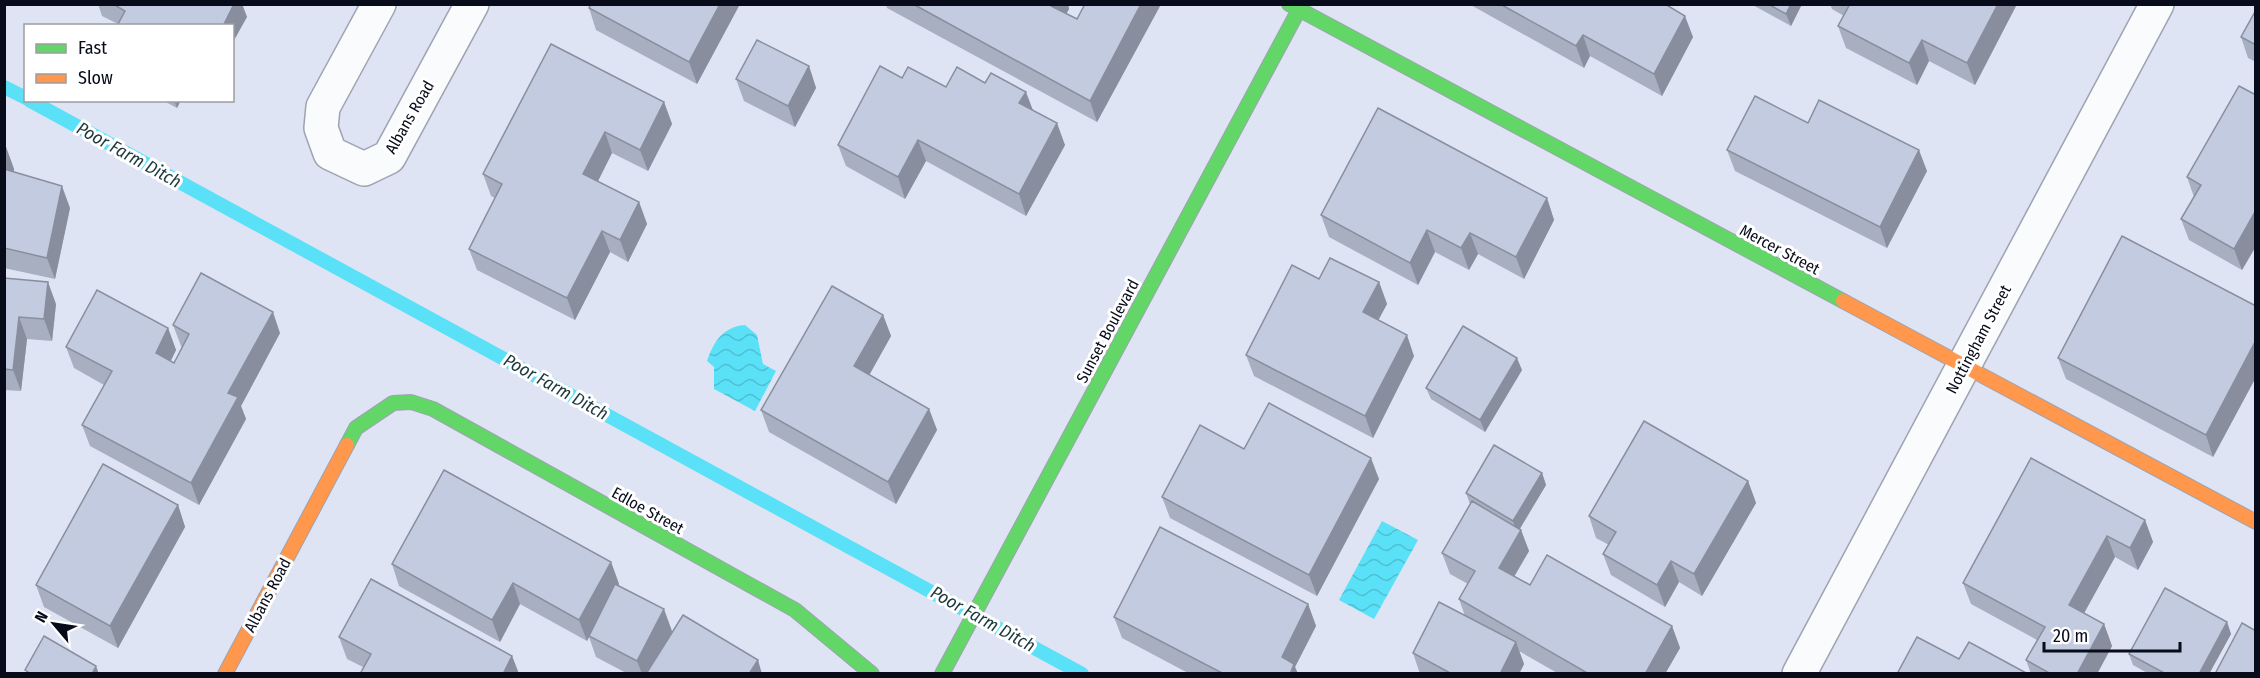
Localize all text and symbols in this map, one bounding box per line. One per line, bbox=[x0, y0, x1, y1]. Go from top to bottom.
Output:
legend bbox=[24, 24, 234, 102]
text: Fast bbox=[78, 37, 107, 59]
text: Slow bbox=[78, 67, 113, 89]
street label: Albans Road bbox=[381, 77, 438, 157]
water label: Poor Farm Ditch bbox=[73, 117, 185, 193]
street label: Mercer Street bbox=[1737, 220, 1824, 279]
street label: Sunset Boulevard bbox=[1072, 276, 1143, 386]
street label: Nottingham Street bbox=[1942, 281, 2015, 397]
water label: Poor Farm Ditch bbox=[500, 349, 612, 425]
street label: Edloe Street bbox=[608, 483, 688, 538]
street label: Albans Road bbox=[240, 555, 295, 635]
water label: Poor Farm Ditch bbox=[927, 581, 1039, 657]
north arrow bbox=[24, 594, 84, 654]
text: N bbox=[31, 608, 52, 626]
scale bar bbox=[2044, 615, 2180, 653]
text: 20 m bbox=[2053, 625, 2088, 647]

